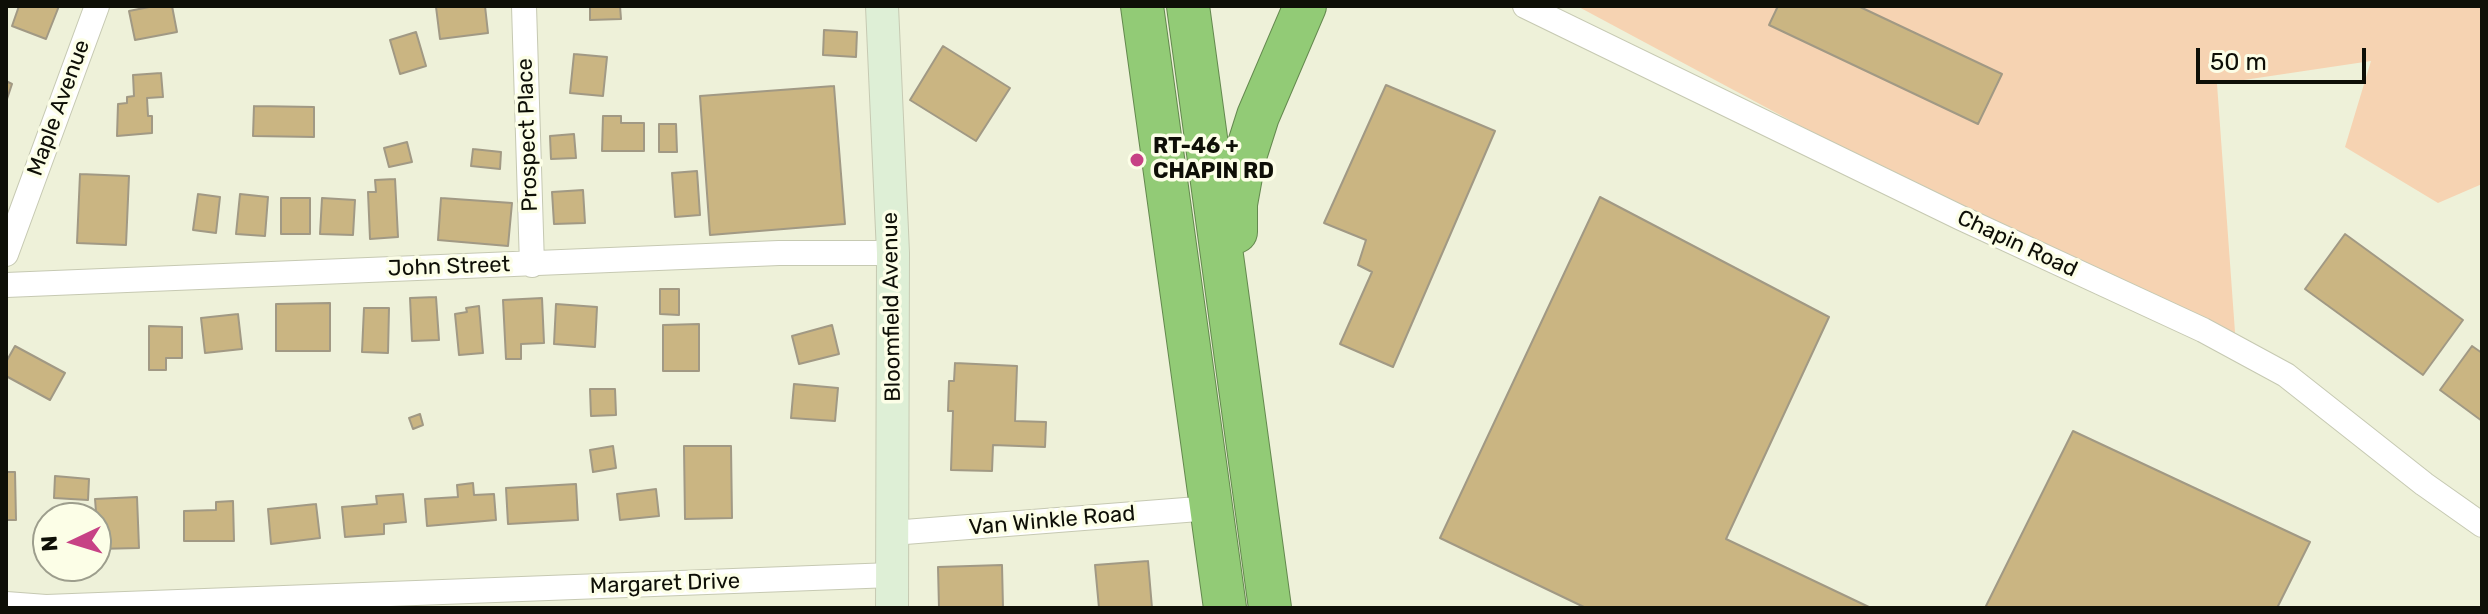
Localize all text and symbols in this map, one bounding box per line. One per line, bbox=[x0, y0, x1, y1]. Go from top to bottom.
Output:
scale bar bbox=[2200, 32, 2370, 82]
street label: Maple Avenue bbox=[22, 36, 96, 180]
text: 50 m bbox=[2210, 48, 2267, 76]
street label: Prospect Place bbox=[512, 58, 544, 212]
place label: RT-46 + CHAPIN RD bbox=[1153, 134, 1274, 186]
marker: RT-46 + CHAPIN RD bbox=[1128, 151, 1146, 169]
street label: Chapin Road bbox=[1953, 205, 2081, 283]
street label: Bloomfield Avenue bbox=[877, 212, 907, 402]
street label: John Street bbox=[387, 252, 511, 282]
street label: Van Winkle Road bbox=[968, 501, 1136, 541]
north arrow bbox=[32, 502, 112, 582]
text: N bbox=[36, 535, 64, 552]
street label: Margaret Drive bbox=[589, 568, 741, 600]

